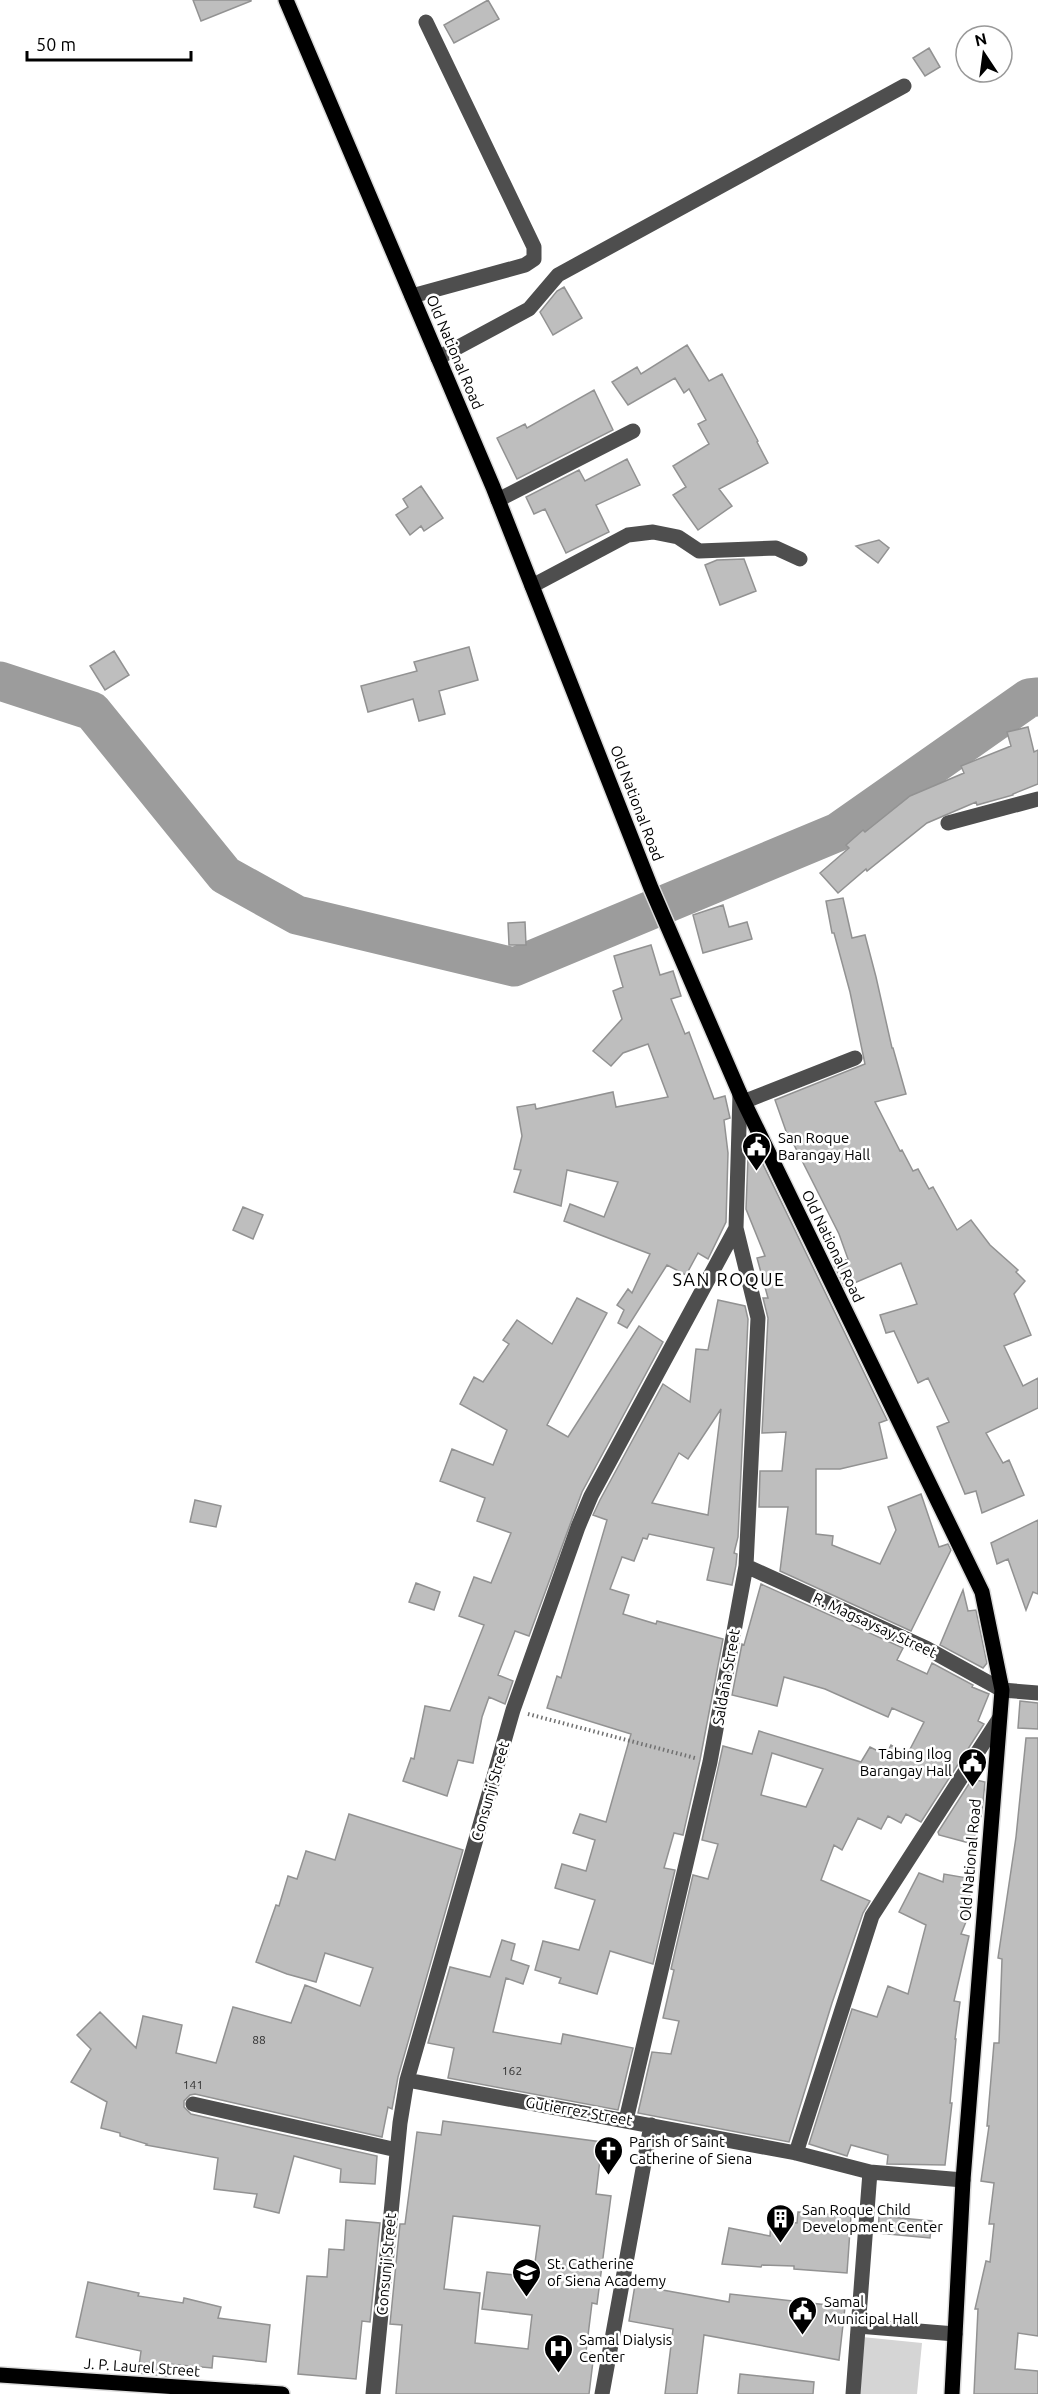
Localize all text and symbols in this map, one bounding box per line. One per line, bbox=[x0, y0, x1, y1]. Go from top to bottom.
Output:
scale bar bbox=[27, 24, 190, 62]
north arrow bbox=[954, 24, 1014, 84]
text: N bbox=[973, 29, 988, 49]
text: 50 m bbox=[36, 34, 76, 54]
street label: Old National Road bbox=[423, 292, 487, 412]
street label: Old National Road bbox=[607, 743, 667, 863]
place label: San Roque Barangay Hall bbox=[778, 1129, 870, 1163]
public building icon: San Roque Barangay Hall bbox=[741, 1130, 773, 1172]
street label: Old National Road bbox=[798, 1187, 868, 1305]
district label: SAN ROQUE bbox=[672, 1269, 786, 1290]
street label: R. Magsaysay Street bbox=[811, 1589, 940, 1661]
street label: Saldaña Street bbox=[709, 1627, 743, 1727]
street label: Consunji Street bbox=[468, 1739, 512, 1843]
place label: Tabing Ilog Barangay Hall bbox=[860, 1745, 952, 1779]
public building icon: Tabing Ilog Barangay Hall bbox=[957, 1746, 989, 1788]
street label: Old National Road bbox=[956, 1798, 984, 1922]
house number: 88 bbox=[252, 2033, 266, 2046]
house number: 162 bbox=[502, 2064, 522, 2077]
house number: 141 bbox=[183, 2078, 203, 2091]
street label: Gutierrez Street bbox=[524, 2093, 634, 2129]
place label: Parish of Saint Catherine of Siena bbox=[629, 2133, 752, 2167]
church icon: Parish of Saint Catherine of Siena bbox=[592, 2134, 624, 2176]
place label: San Roque Child Development Center bbox=[802, 2201, 943, 2235]
building icon: San Roque Child Development Center bbox=[765, 2202, 797, 2244]
street label: Consunji Street bbox=[373, 2212, 399, 2316]
place label: St. Catherine of Siena Academy bbox=[547, 2255, 666, 2289]
school or university icon: St. Catherine of Siena Academy bbox=[510, 2256, 542, 2298]
place label: Samal Municipal Hall bbox=[824, 2293, 918, 2327]
public building icon: Samal Municipal Hall bbox=[787, 2294, 819, 2336]
place label: Samal Dialysis Center bbox=[579, 2331, 672, 2365]
hospital icon: Samal Dialysis Center bbox=[542, 2332, 574, 2374]
street label: J. P. Laurel Street bbox=[83, 2354, 201, 2380]

